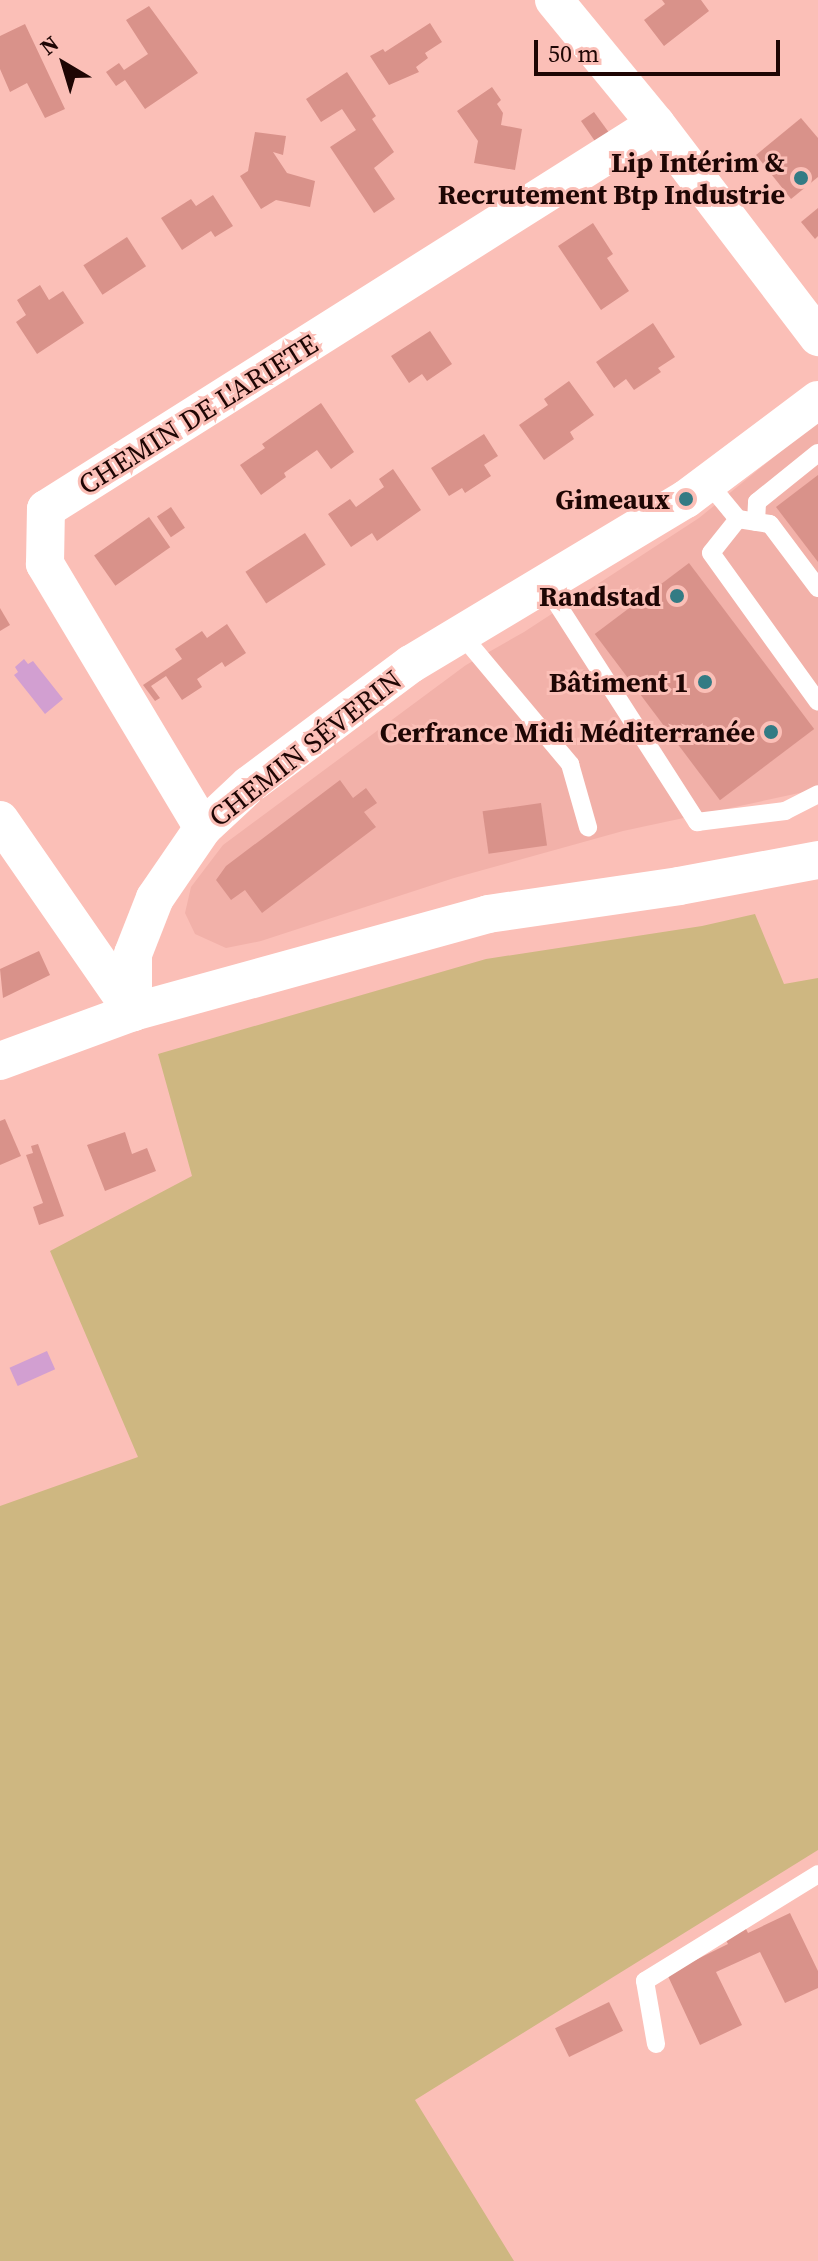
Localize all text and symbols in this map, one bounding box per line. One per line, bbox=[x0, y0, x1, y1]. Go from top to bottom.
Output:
north arrow bbox=[24, 24, 104, 104]
scale bar bbox=[538, 24, 784, 74]
text: N bbox=[34, 28, 65, 62]
text: 50 m bbox=[548, 37, 599, 70]
place label: Lip Intérim & Recrutement Btp Industrie bbox=[438, 145, 785, 211]
marker: Lip Intérim & Recrutement Btp Industrie bbox=[792, 169, 810, 187]
street label: CHEMIN DE L'ARIETE bbox=[72, 327, 324, 501]
place label: Gimeaux bbox=[555, 482, 670, 516]
marker: Gimeaux bbox=[677, 490, 695, 508]
place label: Randstad bbox=[539, 579, 661, 613]
marker: Randstad bbox=[668, 587, 686, 605]
street label: CHEMIN SÉVERIN bbox=[202, 662, 408, 834]
place label: Bâtiment 1 bbox=[549, 665, 689, 699]
marker: Bâtiment 1 bbox=[696, 673, 714, 691]
place label: Cerfrance Midi Méditerranée bbox=[380, 715, 755, 749]
marker: Cerfrance Midi Méditerranée bbox=[762, 723, 780, 741]

